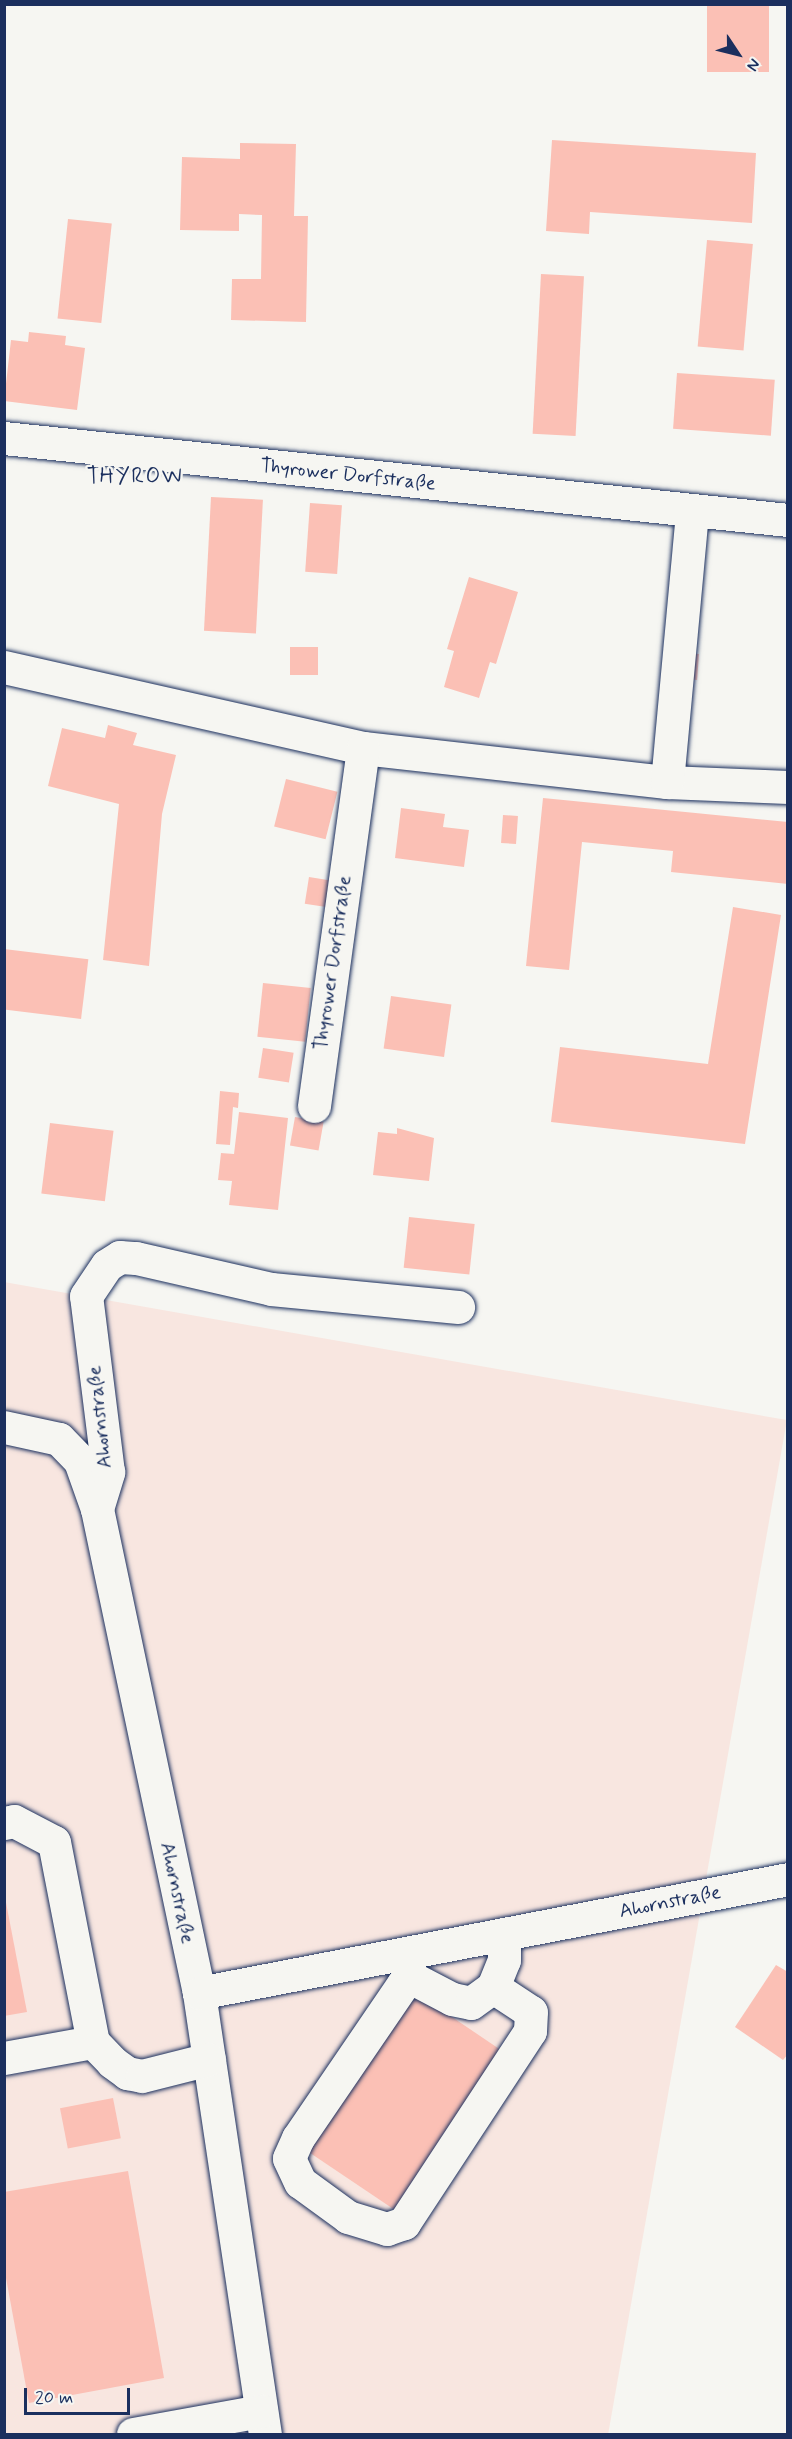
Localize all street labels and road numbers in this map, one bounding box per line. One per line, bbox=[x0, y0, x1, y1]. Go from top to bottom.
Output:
street label: Thyrower Dorfstraße bbox=[260, 454, 436, 496]
street label: Thyrower Dorfstraße bbox=[309, 875, 357, 1051]
street label: Ahornstraße bbox=[83, 1364, 117, 1470]
street label: Ahornstraße bbox=[155, 1840, 199, 1946]
street label: Ahornstraße bbox=[617, 1880, 723, 1924]

